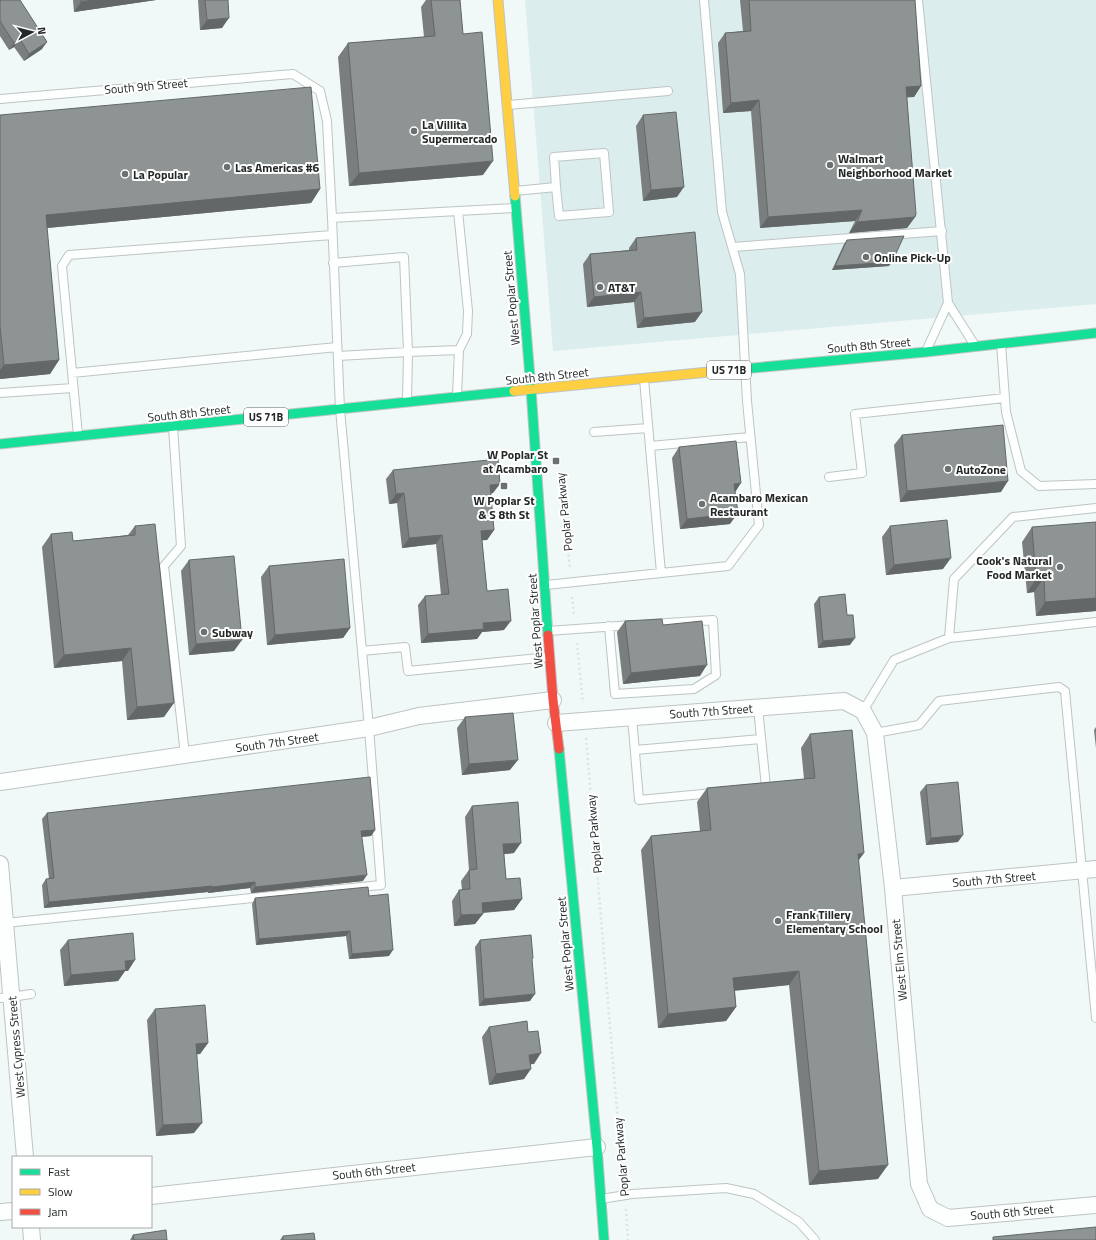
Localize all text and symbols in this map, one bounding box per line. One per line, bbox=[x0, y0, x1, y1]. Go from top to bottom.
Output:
north arrow bbox=[12, 12, 52, 52]
text: N bbox=[34, 26, 50, 36]
street label: South 9th Street bbox=[104, 73, 189, 99]
place label: La Villita Supermercado bbox=[422, 115, 497, 148]
marker: La Villita Supermercado bbox=[409, 126, 419, 136]
place label: Walmart Neighborhood Market bbox=[838, 149, 953, 182]
place label: Las Americas #6 bbox=[235, 158, 320, 177]
marker: Walmart Neighborhood Market bbox=[825, 160, 835, 170]
marker: Las Americas #6 bbox=[222, 162, 232, 172]
place label: La Popular bbox=[133, 165, 188, 184]
marker: La Popular bbox=[120, 169, 130, 179]
place label: Online Pick-Up bbox=[874, 248, 951, 267]
street label: West Poplar Street bbox=[497, 249, 525, 346]
marker: Online Pick-Up bbox=[861, 252, 871, 262]
place label: AT&T bbox=[608, 278, 636, 297]
marker: AT&T bbox=[595, 282, 605, 292]
street label: South 8th Street bbox=[827, 332, 912, 358]
road number: US 71B bbox=[707, 361, 751, 379]
street label: South 8th Street bbox=[505, 362, 590, 390]
street label: South 8th Street bbox=[147, 399, 232, 427]
road number: US 71B bbox=[244, 408, 288, 426]
place label: W Poplar St at Acambaro bbox=[483, 445, 549, 478]
marker: W Poplar St at Acambaro bbox=[551, 456, 561, 466]
place label: AutoZone bbox=[956, 460, 1006, 479]
marker: AutoZone bbox=[943, 464, 953, 474]
street label: Poplar Parkway bbox=[550, 471, 578, 552]
marker: W Poplar St & S 8th St bbox=[499, 481, 509, 491]
place label: Acambaro Mexican Restaurant bbox=[710, 488, 808, 521]
place label: W Poplar St & S 8th St bbox=[473, 491, 535, 524]
marker: Acambaro Mexican Restaurant bbox=[697, 499, 707, 509]
place label: Cook's Natural Food Market bbox=[976, 551, 1053, 584]
marker: Cook's Natural Food Market bbox=[1055, 562, 1065, 572]
street label: West Poplar Street bbox=[522, 572, 548, 669]
place label: Subway bbox=[212, 623, 253, 642]
marker: Subway bbox=[199, 627, 209, 637]
street label: South 7th Street bbox=[669, 699, 754, 723]
street label: South 7th Street bbox=[234, 727, 320, 757]
street label: Poplar Parkway bbox=[581, 794, 607, 874]
street label: South 7th Street bbox=[952, 866, 1037, 892]
street label: West Poplar Street bbox=[551, 895, 579, 992]
place label: Frank Tillery Elementary School bbox=[786, 905, 883, 938]
marker: Frank Tillery Elementary School bbox=[773, 916, 783, 926]
street label: West Elm Street bbox=[886, 918, 912, 1002]
street label: West Cypress Street bbox=[2, 994, 30, 1099]
street label: Poplar Parkway bbox=[608, 1117, 634, 1197]
legend bbox=[12, 1156, 152, 1228]
street label: South 6th Street bbox=[332, 1157, 417, 1185]
text: Fast bbox=[48, 1162, 71, 1181]
text: Slow bbox=[48, 1182, 73, 1201]
street label: South 6th Street bbox=[970, 1199, 1055, 1225]
text: Jam bbox=[48, 1202, 68, 1221]

